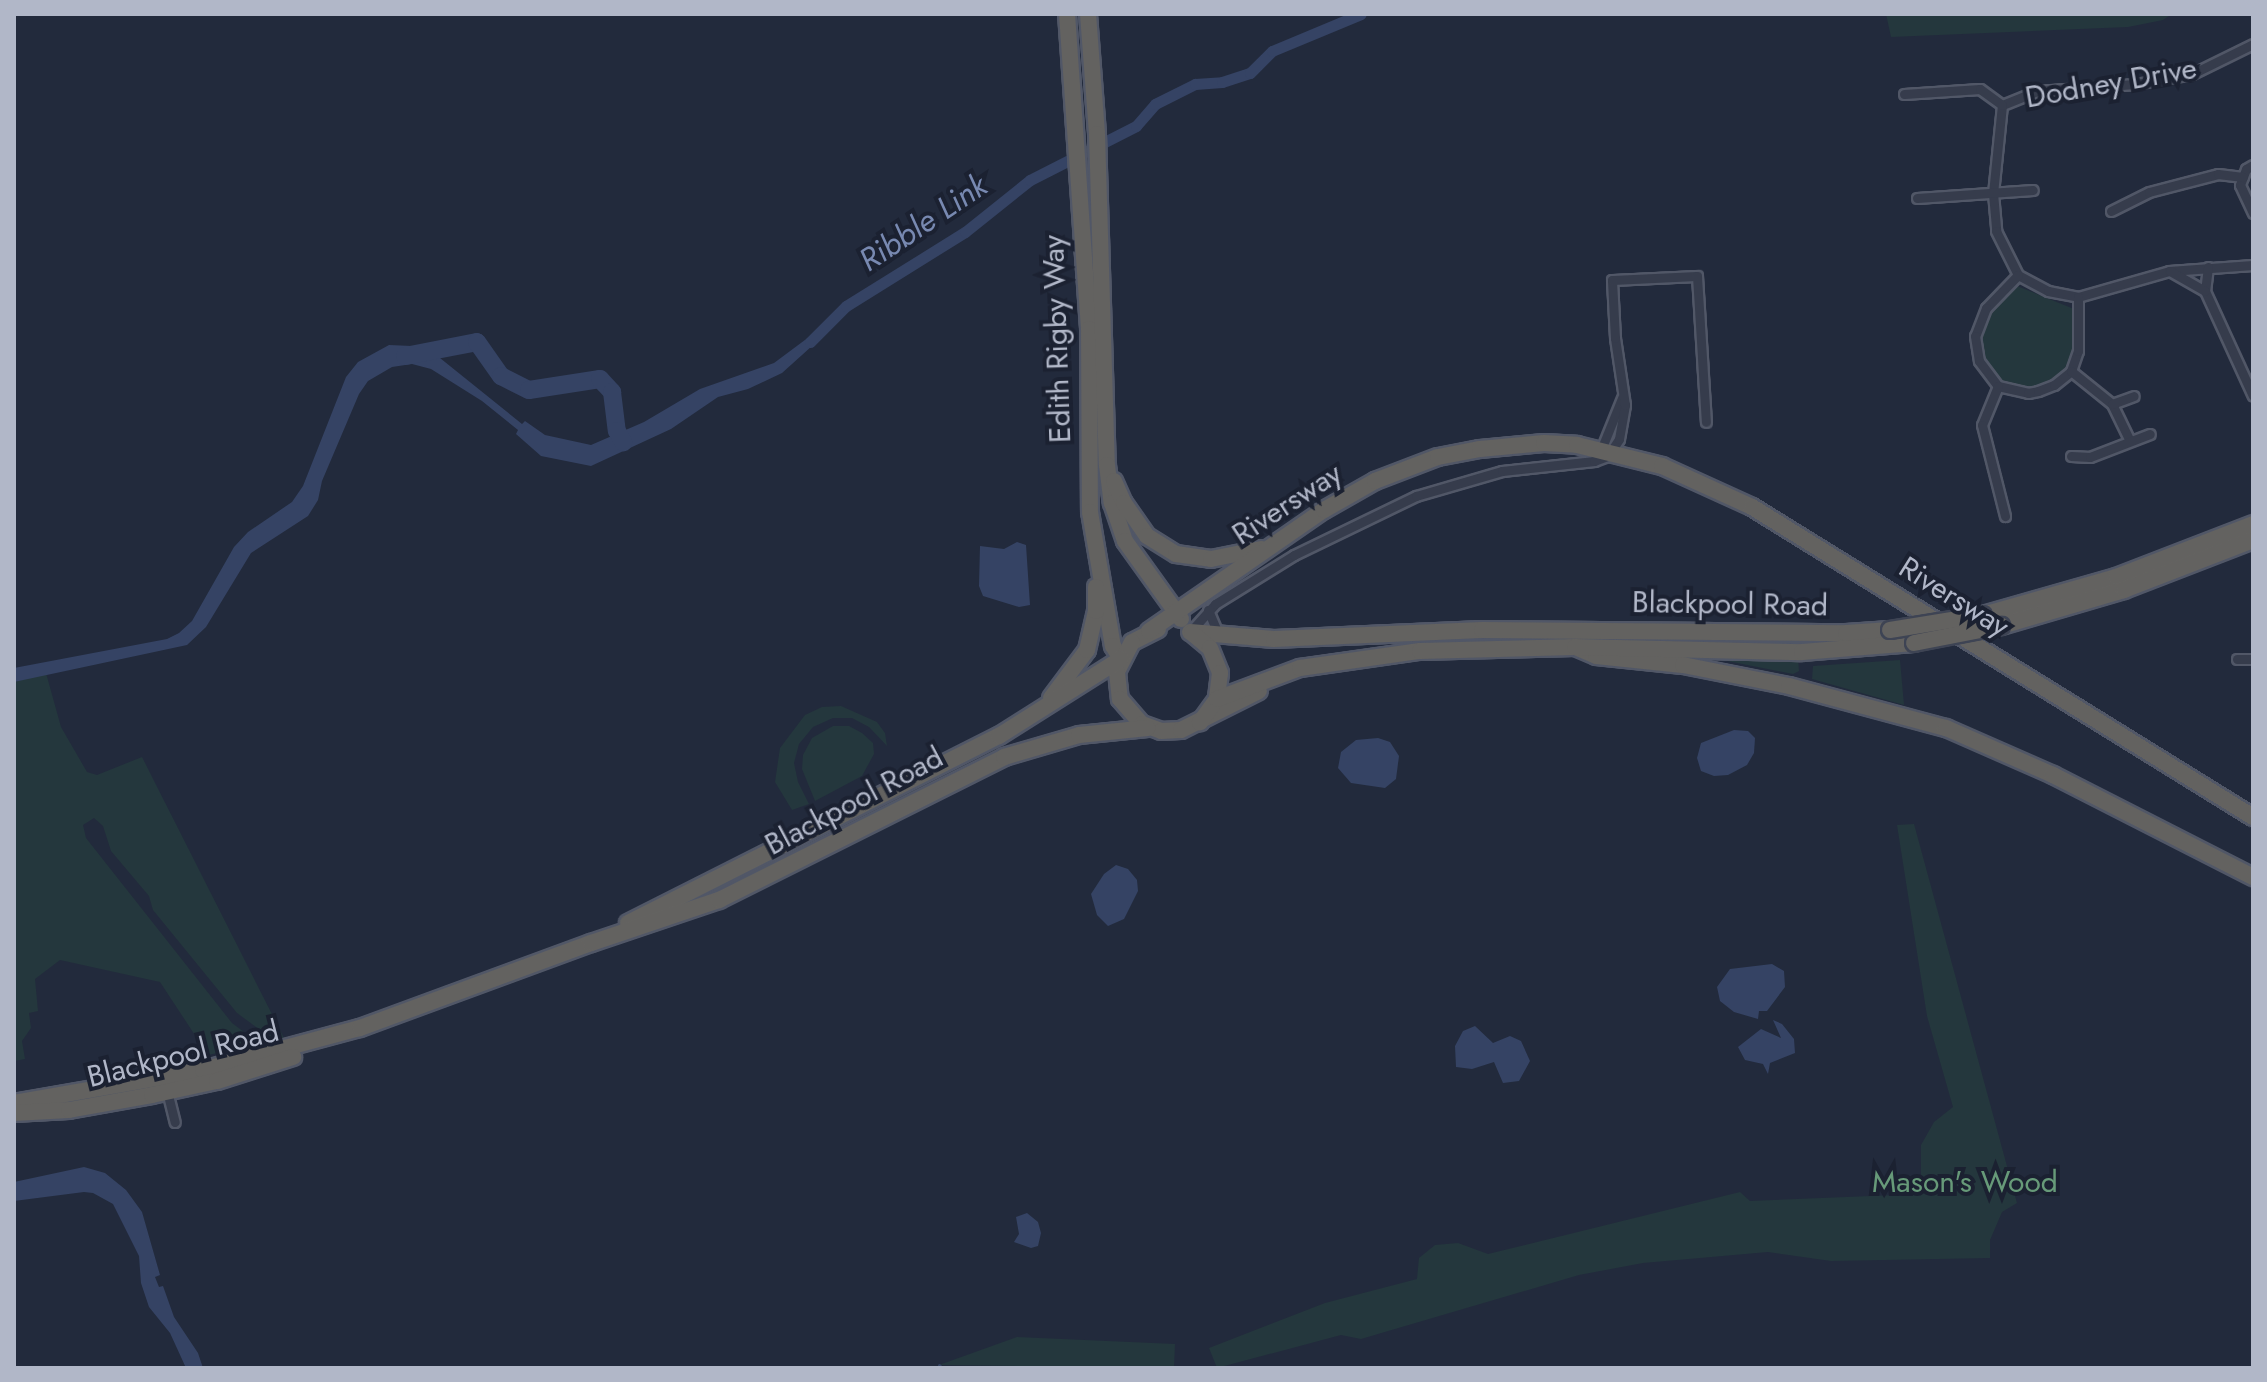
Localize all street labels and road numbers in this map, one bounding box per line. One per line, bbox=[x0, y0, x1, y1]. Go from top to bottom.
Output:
street label: Dodney Drive bbox=[2022, 50, 2200, 116]
street label: Edith Rigby Way bbox=[1035, 234, 1079, 444]
street label: Riversway bbox=[1226, 455, 1348, 553]
street label: Riversway bbox=[1892, 549, 2016, 645]
street label: Blackpool Road bbox=[1632, 584, 1828, 624]
street label: Blackpool Road bbox=[759, 739, 949, 863]
street label: Blackpool Road bbox=[84, 1013, 282, 1095]

